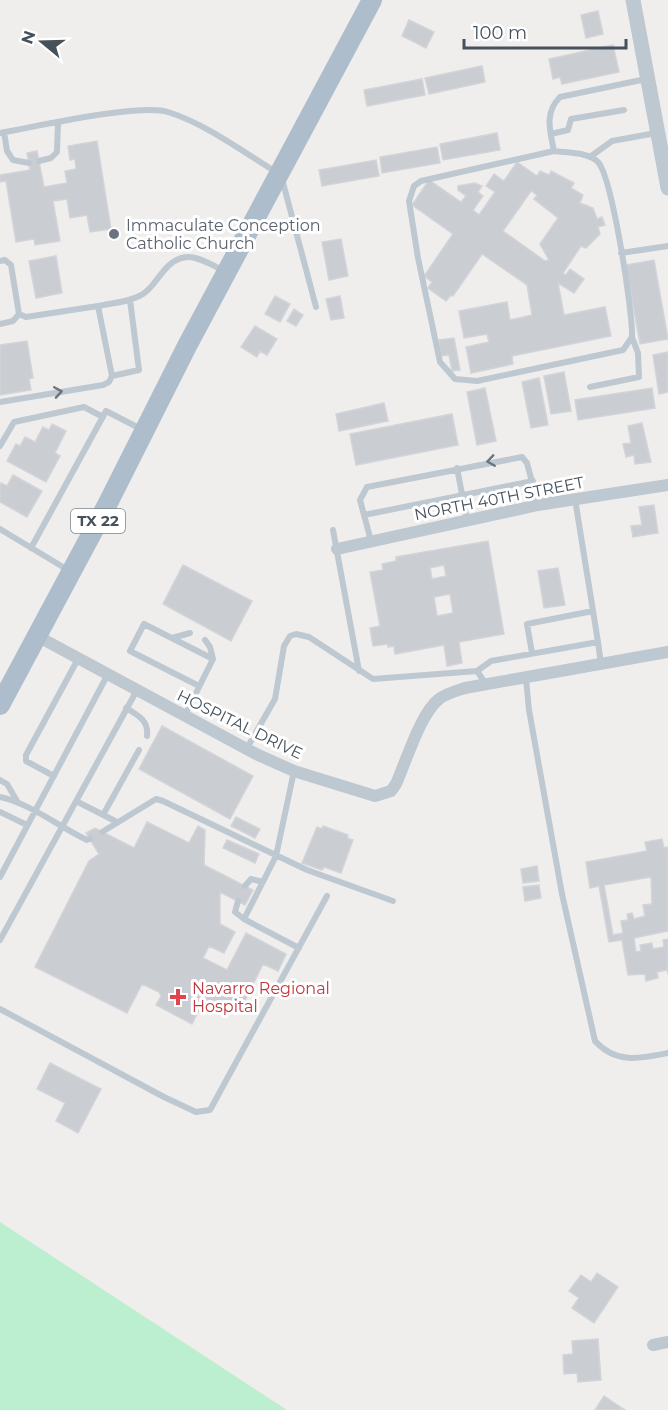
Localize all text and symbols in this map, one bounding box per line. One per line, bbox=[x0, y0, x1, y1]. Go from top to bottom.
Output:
north arrow bbox=[12, 12, 72, 72]
scale bar bbox=[464, 12, 626, 50]
text: 100 m bbox=[473, 22, 527, 44]
text: N bbox=[17, 28, 39, 46]
place label: Immaculate Conception Catholic Church bbox=[126, 216, 321, 253]
marker: Immaculate Conception Catholic Church bbox=[107, 227, 121, 241]
one-way arrow bbox=[52, 386, 62, 399]
one-way arrow bbox=[487, 455, 496, 467]
street label: NORTH 40TH STREET bbox=[413, 473, 586, 524]
road number: TX 22 bbox=[71, 509, 125, 533]
street label: HOSPITAL DRIVE bbox=[174, 686, 306, 763]
place label: Navarro Regional Hospital bbox=[192, 979, 330, 1016]
marker: Navarro Regional Hospital bbox=[169, 988, 187, 1006]

